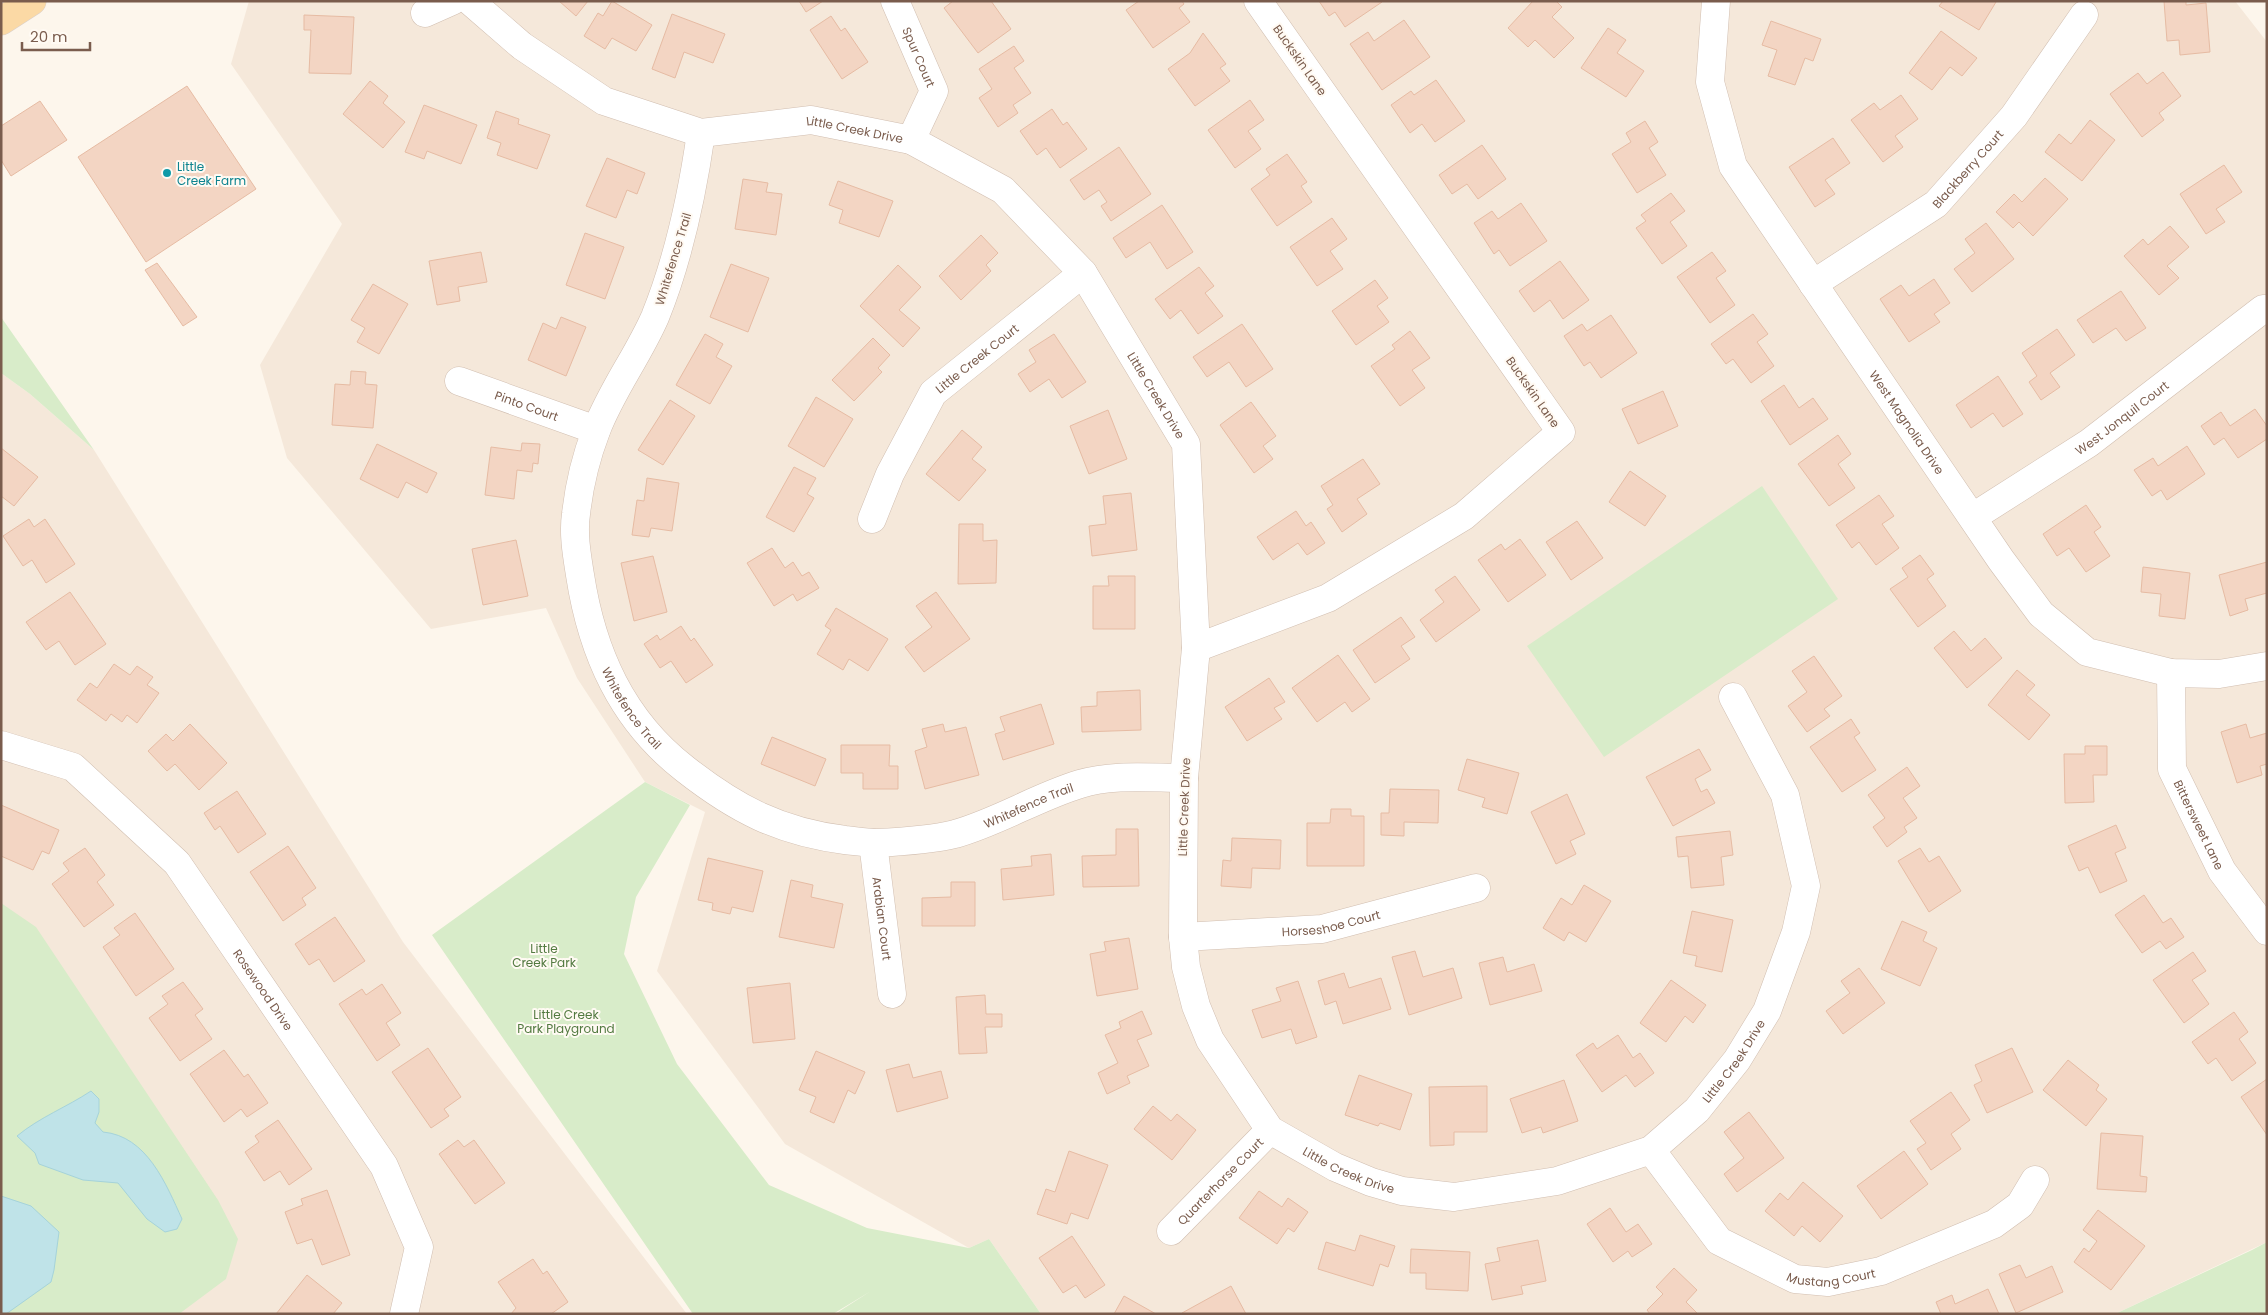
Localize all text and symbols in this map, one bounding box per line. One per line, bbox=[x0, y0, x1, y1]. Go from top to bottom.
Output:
scale bar bbox=[22, 20, 90, 52]
street label: Buckskin Lane bbox=[1269, 21, 1331, 99]
street label: Spur Court bbox=[899, 24, 940, 90]
text: 20 m bbox=[30, 26, 68, 47]
street label: Little Creek Drive bbox=[805, 112, 905, 147]
street label: Blackberry Court bbox=[1928, 126, 2007, 212]
place label: Little Creek Farm bbox=[177, 158, 246, 189]
marker: Little Creek Farm bbox=[161, 167, 173, 179]
street label: Whitefence Trail bbox=[651, 211, 695, 307]
street label: Little Creek Court bbox=[931, 320, 1022, 397]
street label: Little Creek Drive bbox=[1124, 349, 1189, 442]
street label: Buckskin Lane bbox=[1502, 353, 1564, 431]
street label: West Magnolia Drive bbox=[1866, 367, 1949, 477]
street label: West Jonquil Court bbox=[2072, 376, 2172, 458]
street label: Pinto Court bbox=[493, 386, 561, 424]
street label: Whitefence Trail bbox=[598, 664, 666, 753]
street label: Little Creek Drive bbox=[1174, 757, 1194, 857]
street label: Bittersweet Lane bbox=[2170, 777, 2229, 872]
street label: Whitefence Trail bbox=[981, 778, 1075, 832]
street label: Arabian Court bbox=[869, 876, 896, 961]
street label: Horseshoe Court bbox=[1281, 905, 1382, 940]
park label: Little Creek Park bbox=[512, 940, 577, 971]
street label: Rosewood Drive bbox=[229, 945, 297, 1034]
park label: Little Creek Park Playground bbox=[517, 1006, 615, 1037]
street label: Little Creek Drive bbox=[1698, 1016, 1769, 1106]
street label: Quarterhorse Court bbox=[1173, 1134, 1267, 1229]
street label: Little Creek Drive bbox=[1300, 1142, 1397, 1197]
street label: Mustang Court bbox=[1784, 1264, 1877, 1291]

